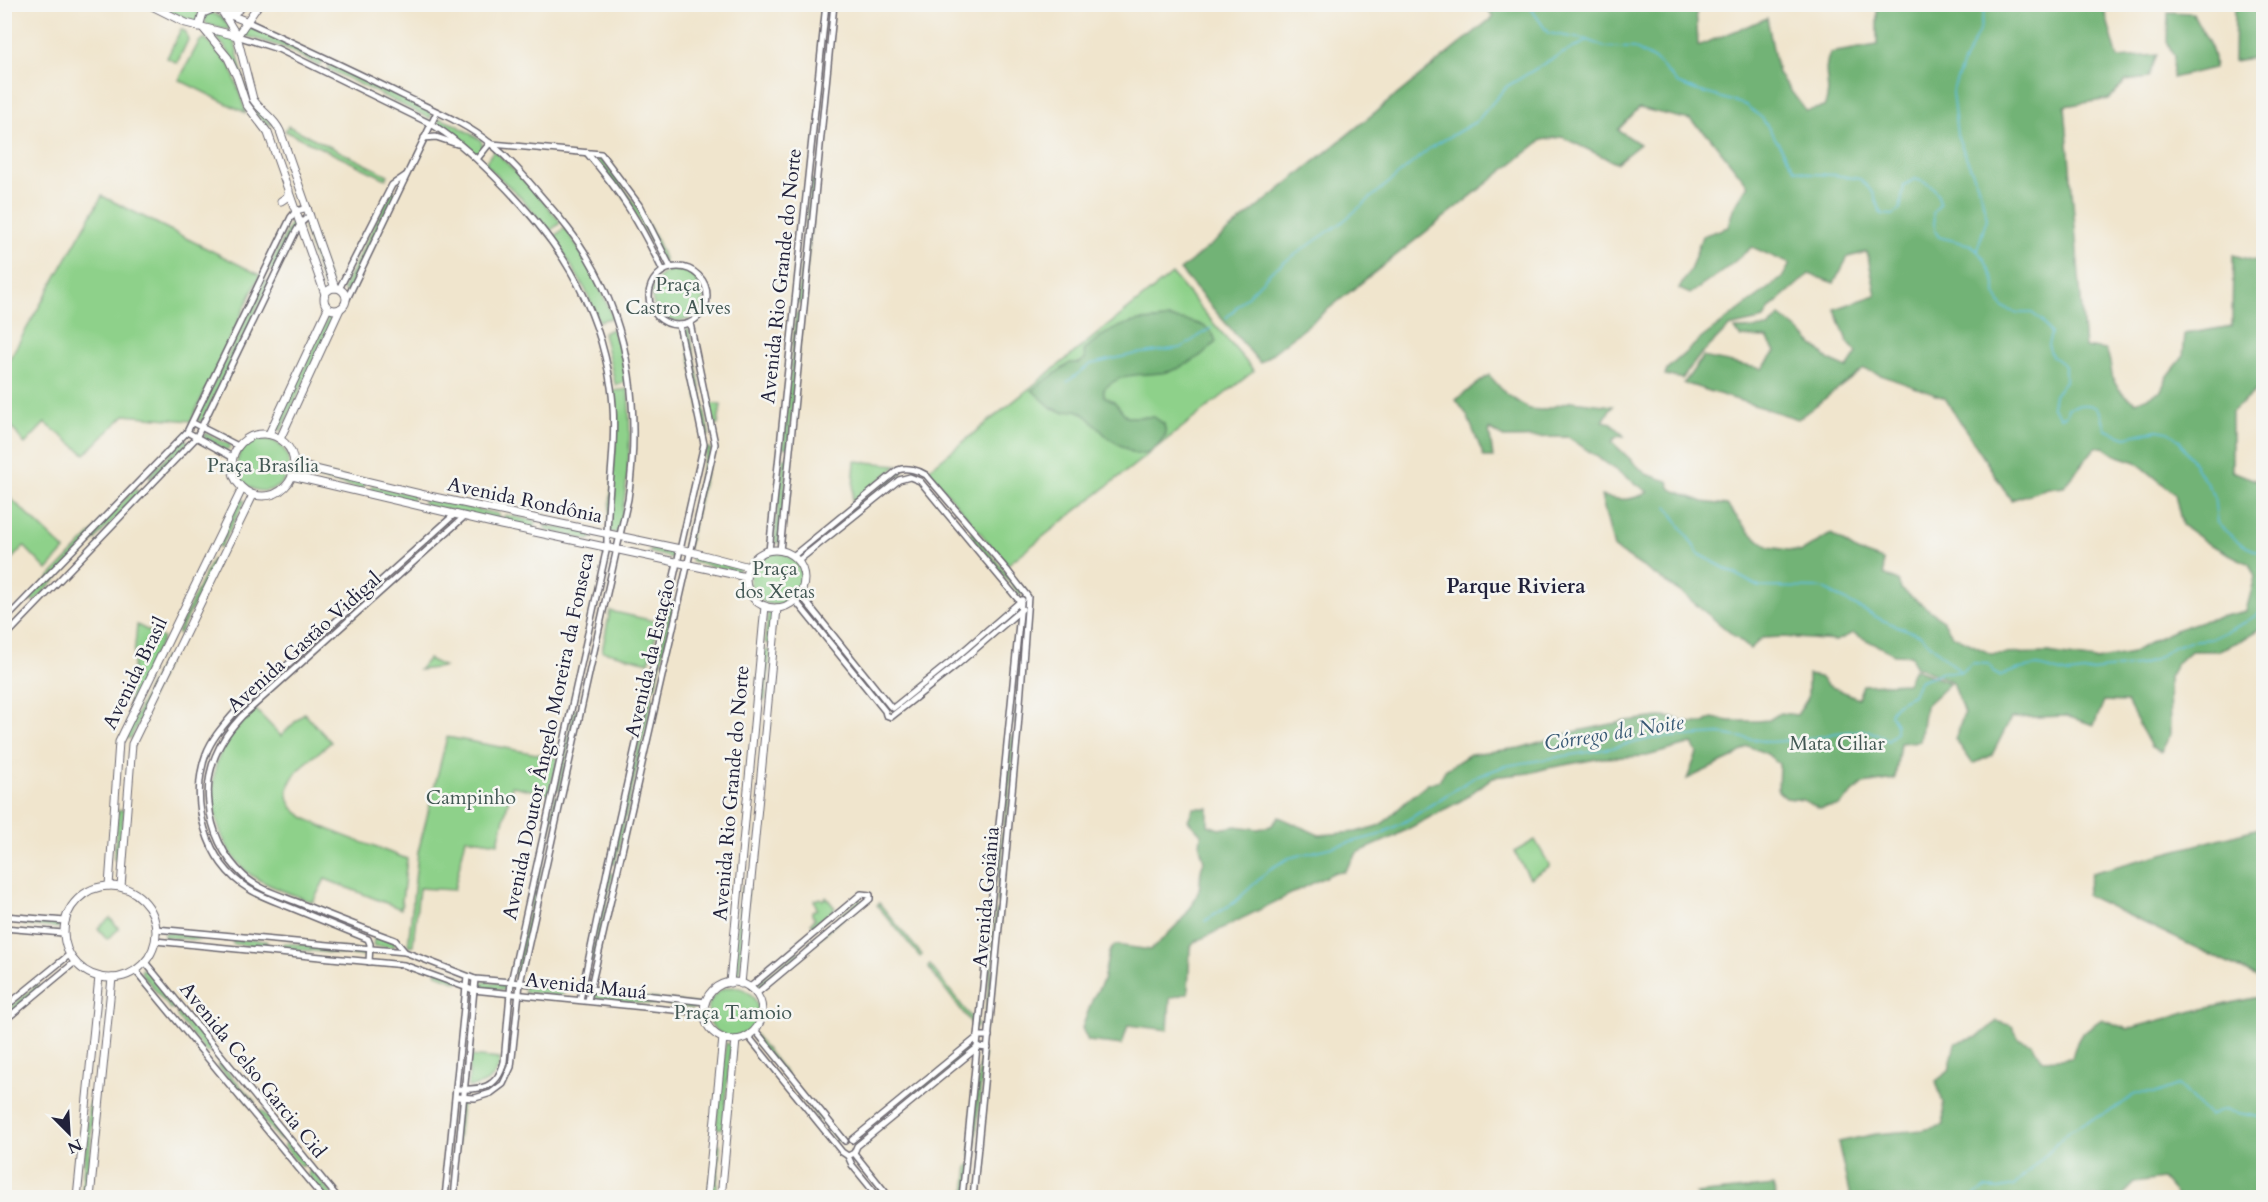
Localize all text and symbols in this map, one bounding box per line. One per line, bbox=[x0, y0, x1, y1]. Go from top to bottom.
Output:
street label: Avenida Rio Grande do Norte bbox=[754, 147, 808, 405]
park label: Praça Castro Alves bbox=[625, 271, 731, 321]
park label: Praça Brasília bbox=[207, 452, 319, 479]
street label: Avenida Rondônia bbox=[445, 470, 606, 530]
street label: Avenida Doutor Ângelo Moreira da Fonseca bbox=[496, 550, 600, 922]
park label: Praça dos Xetas bbox=[735, 555, 815, 605]
street label: Avenida Gastão Vidigal bbox=[221, 565, 387, 719]
district label: Parque Riviera bbox=[1446, 572, 1586, 601]
street label: Avenida da Estação bbox=[619, 576, 681, 740]
street label: Avenida Brasil bbox=[96, 612, 174, 734]
street label: Avenida Rio Grande do Norte bbox=[706, 664, 756, 922]
water label: Córrego da Noite bbox=[1542, 708, 1687, 758]
park label: Mata Ciliar bbox=[1789, 730, 1885, 757]
park label: Campinho bbox=[426, 784, 516, 811]
street label: Avenida Goiânia bbox=[966, 825, 1006, 969]
street label: Avenida Mauá bbox=[524, 966, 649, 1006]
street label: Avenida Celso Garcia Cid bbox=[173, 976, 333, 1164]
park label: Praça Tamoio bbox=[674, 999, 792, 1026]
north arrow bbox=[39, 1103, 99, 1163]
text: N bbox=[64, 1133, 86, 1159]

